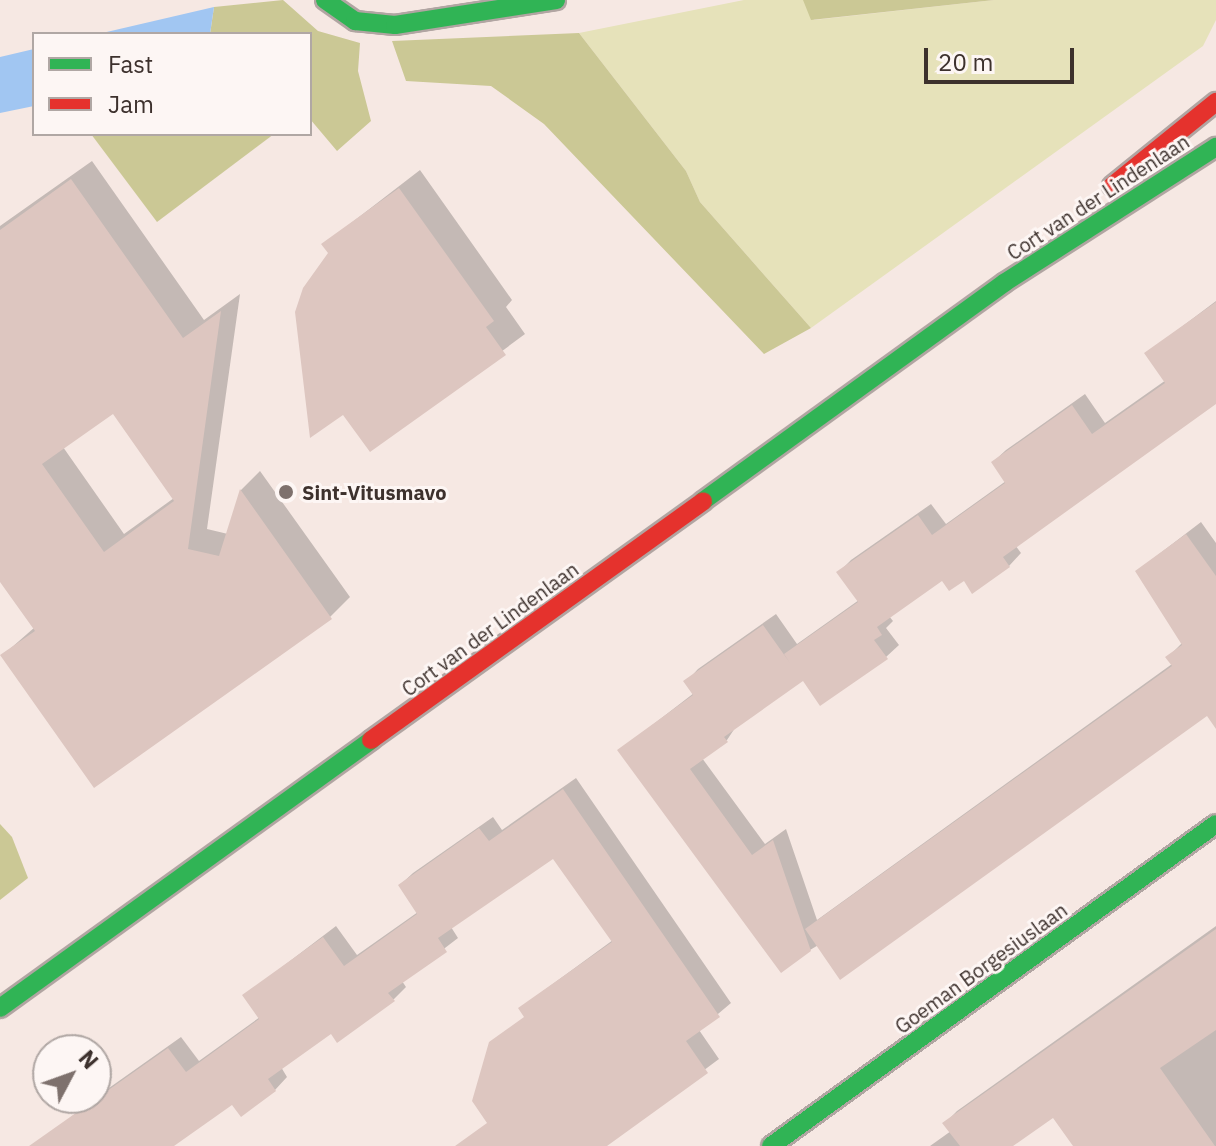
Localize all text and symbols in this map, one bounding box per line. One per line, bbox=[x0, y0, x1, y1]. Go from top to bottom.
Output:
legend bbox=[32, 32, 312, 136]
scale bar bbox=[928, 32, 1078, 82]
text: 20 m bbox=[938, 46, 993, 78]
text: Fast bbox=[108, 48, 153, 80]
text: Jam bbox=[108, 88, 154, 120]
street label: Cort van der Lindenlaan bbox=[1002, 129, 1194, 265]
place label: Sint-Vitusmavo bbox=[302, 480, 446, 504]
marker: Sint-Vitusmavo bbox=[277, 483, 295, 501]
street label: Cort van der Lindenlaan bbox=[397, 557, 583, 701]
street label: Goeman Borgesiuslaan bbox=[890, 897, 1072, 1039]
north arrow bbox=[32, 1034, 112, 1114]
text: N bbox=[73, 1044, 105, 1075]

